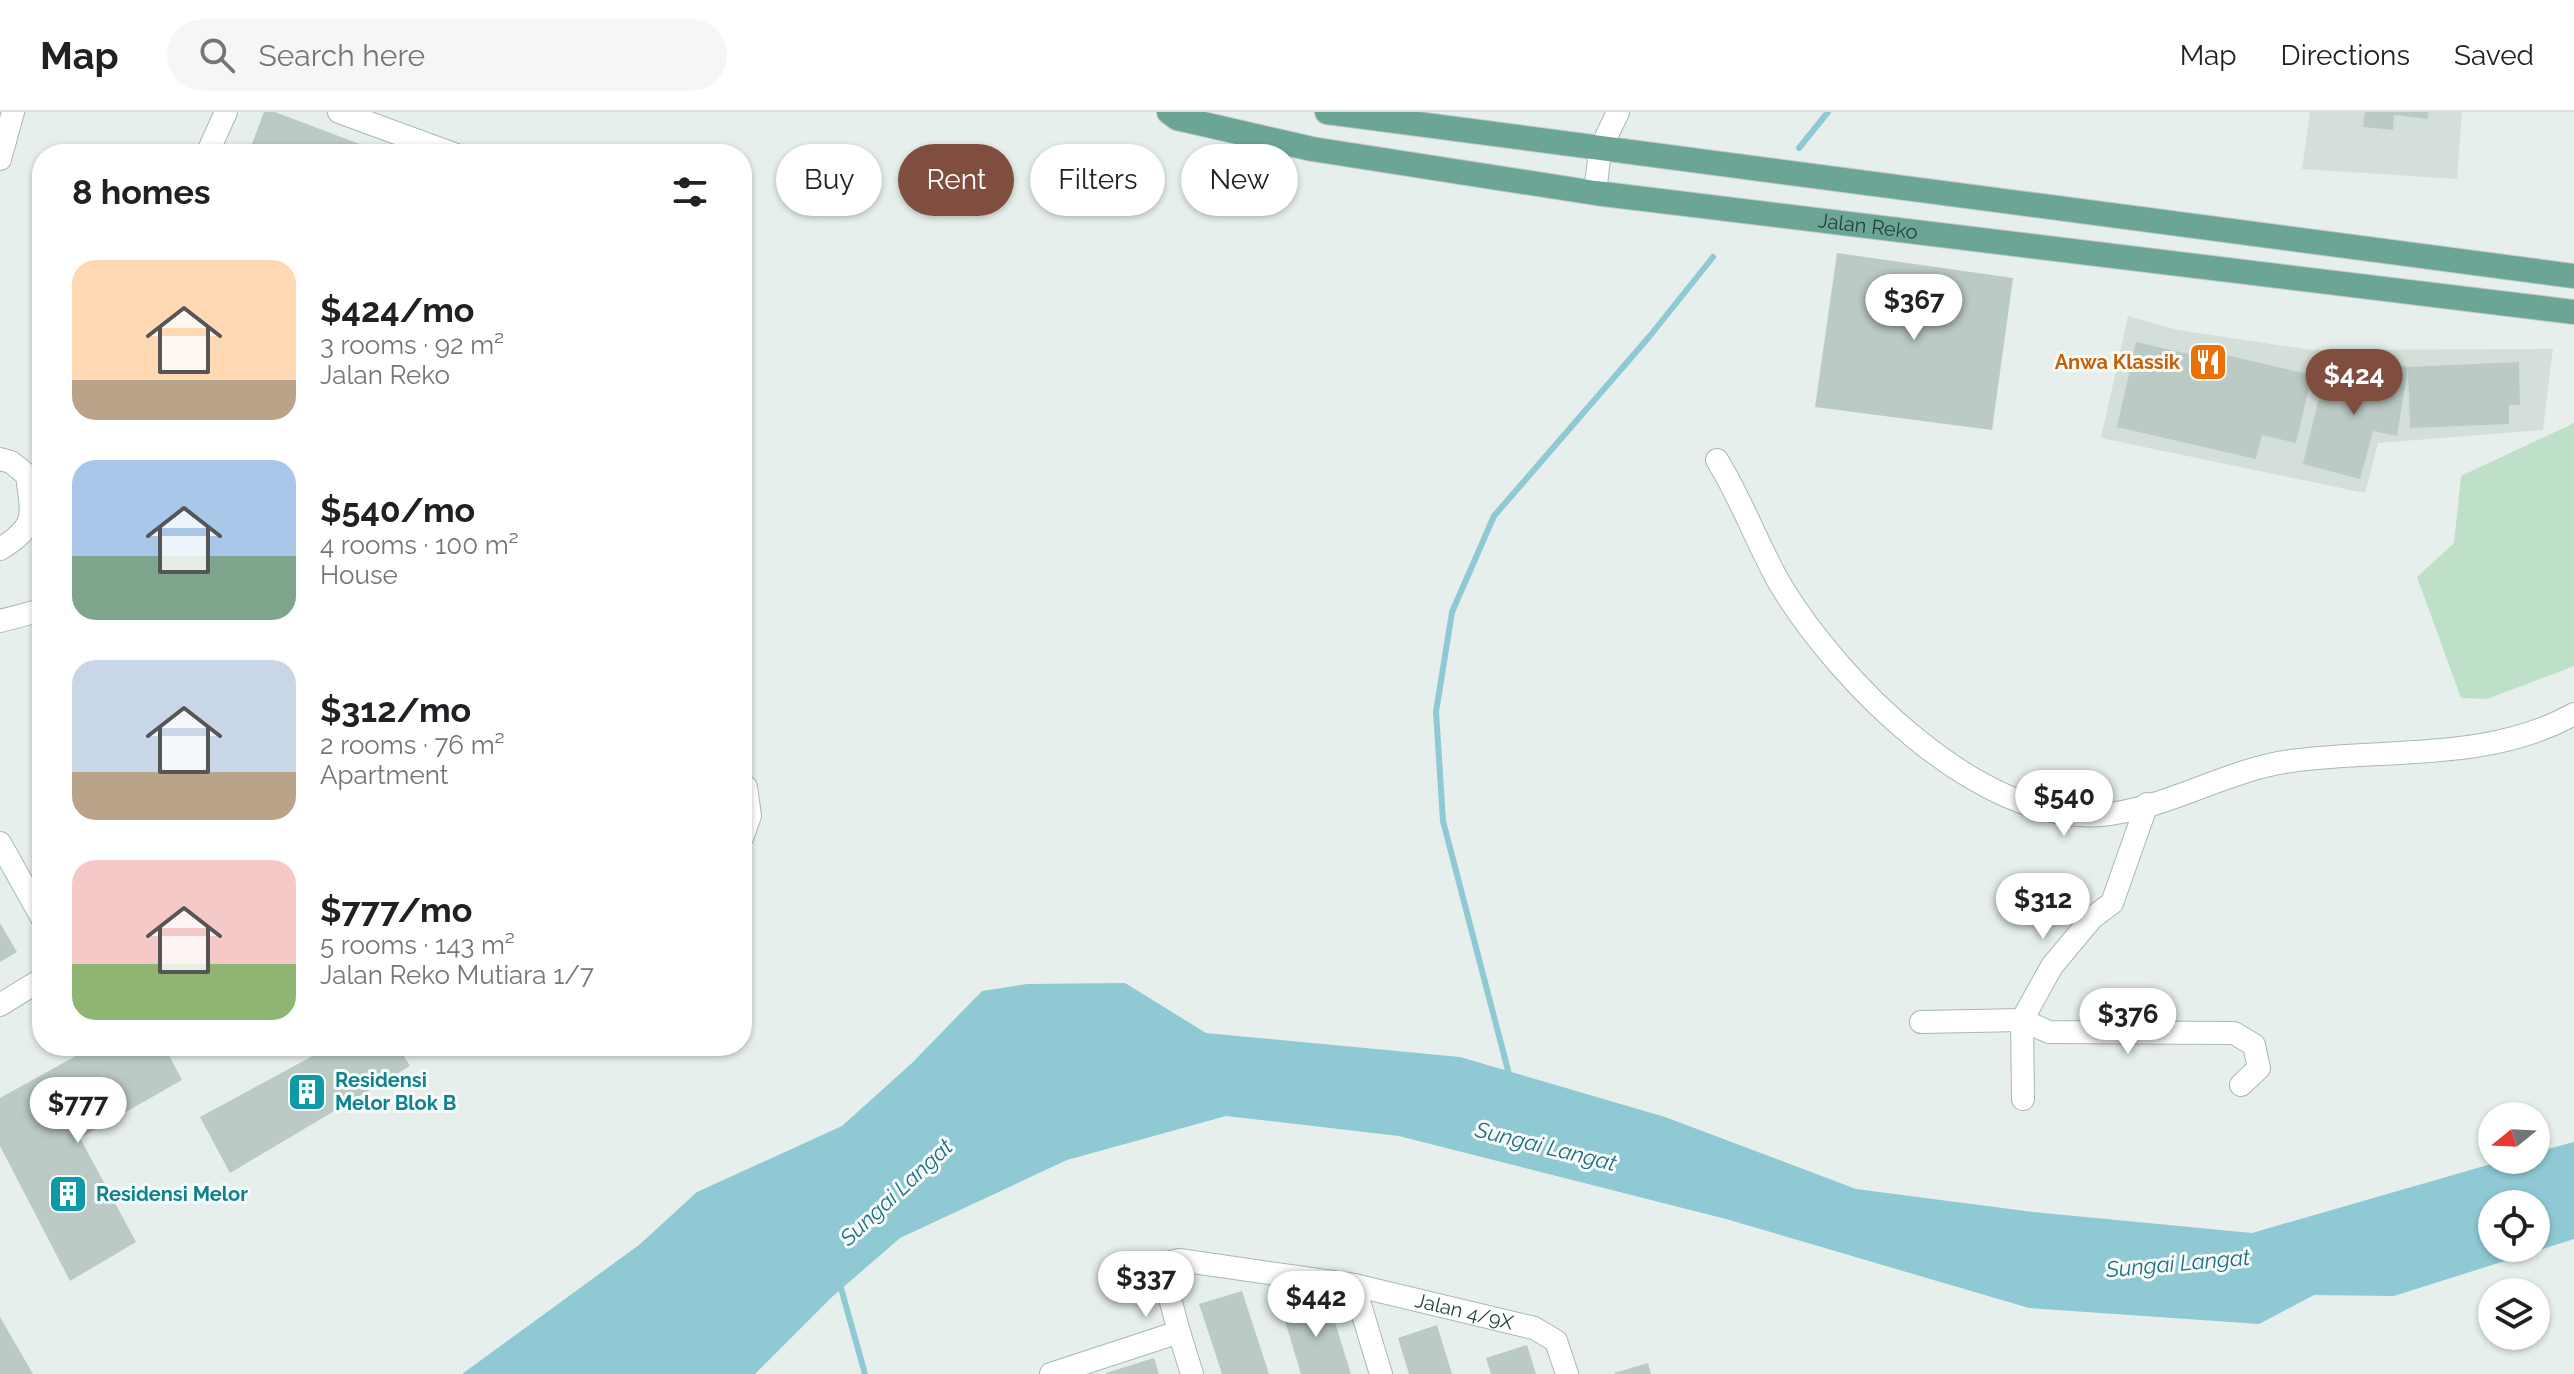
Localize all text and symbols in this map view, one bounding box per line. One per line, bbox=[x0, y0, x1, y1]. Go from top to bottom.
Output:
search box bbox=[167, 19, 727, 91]
text: Map bbox=[40, 33, 119, 78]
icon: search bbox=[195, 33, 239, 77]
text: Search here bbox=[259, 38, 425, 73]
text: Map bbox=[2180, 39, 2237, 72]
text: Directions bbox=[2281, 39, 2410, 72]
text: Saved bbox=[2454, 39, 2534, 72]
chip: Buy bbox=[776, 144, 882, 216]
chip: Rent bbox=[898, 144, 1014, 216]
chip: Filters bbox=[1030, 144, 1165, 216]
chip: New bbox=[1181, 144, 1298, 216]
icon: filters bbox=[668, 170, 712, 214]
text: 8 homes bbox=[72, 172, 211, 212]
street label: Jalan Reko bbox=[1817, 208, 1919, 244]
pin: $367 bbox=[1867, 274, 1961, 342]
text: $367 bbox=[1883, 285, 1945, 315]
text: $424/mo bbox=[320, 290, 474, 330]
icon: home bbox=[136, 292, 232, 388]
text: 3 rooms · 92 m² bbox=[320, 330, 504, 360]
restaurant icon: Anwa Klassik bbox=[2187, 341, 2229, 383]
pin: $424 bbox=[2307, 349, 2401, 417]
place label: Anwa Klassik bbox=[2055, 350, 2181, 374]
text: Jalan Reko bbox=[320, 360, 450, 390]
text: $424 bbox=[2324, 360, 2384, 390]
text: $540/mo bbox=[320, 490, 475, 530]
icon: home bbox=[136, 492, 232, 588]
text: 4 rooms · 100 m² bbox=[320, 530, 519, 560]
text: House bbox=[320, 560, 398, 590]
text: $312/mo bbox=[320, 690, 471, 730]
icon: home bbox=[136, 692, 232, 788]
text: 2 rooms · 76 m² bbox=[320, 730, 505, 760]
text: Apartment bbox=[320, 760, 449, 790]
pin: $540 bbox=[2017, 770, 2111, 838]
text: $540 bbox=[2033, 781, 2095, 811]
pin: $312 bbox=[1996, 873, 2090, 941]
text: $312 bbox=[2014, 884, 2072, 914]
text: $777/mo bbox=[320, 890, 472, 930]
icon: home bbox=[136, 892, 232, 988]
text: 5 rooms · 143 m² bbox=[320, 930, 515, 960]
text: Jalan Reko Mutiara 1/7 bbox=[320, 960, 594, 990]
pin: $376 bbox=[2081, 988, 2175, 1056]
text: $376 bbox=[2097, 999, 2159, 1029]
place label: Residensi Melor Blok B bbox=[335, 1068, 456, 1115]
building icon: Residensi Melor Blok B bbox=[286, 1071, 328, 1113]
pin: $777 bbox=[31, 1077, 125, 1145]
text: $777 bbox=[48, 1088, 108, 1118]
north arrow bbox=[2478, 1102, 2550, 1174]
map controls bbox=[2478, 1102, 2550, 1350]
water label: Sungai Langat bbox=[1472, 1116, 1620, 1176]
water label: Sungai Langat bbox=[834, 1133, 958, 1251]
building icon: Residensi Melor bbox=[47, 1173, 89, 1215]
place label: Residensi Melor bbox=[96, 1182, 248, 1206]
button: locate bbox=[2478, 1190, 2550, 1262]
water label: Sungai Langat bbox=[2104, 1244, 2252, 1282]
pin: $337 bbox=[1099, 1251, 1193, 1319]
text: $337 bbox=[1116, 1262, 1176, 1292]
pin: $442 bbox=[1269, 1271, 1363, 1339]
button: layers bbox=[2478, 1278, 2550, 1350]
text: $442 bbox=[1286, 1282, 1346, 1312]
street label: Jalan 4/9X bbox=[1413, 1288, 1516, 1335]

